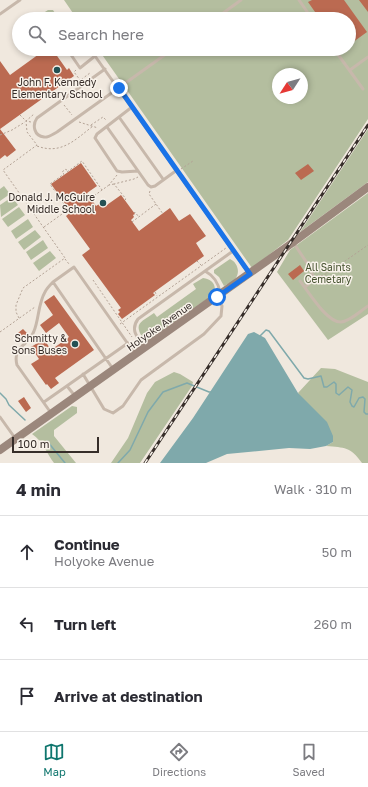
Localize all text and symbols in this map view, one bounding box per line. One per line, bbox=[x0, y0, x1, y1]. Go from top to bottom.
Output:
search box bbox=[12, 12, 356, 56]
icon: search bbox=[26, 23, 48, 45]
text: Search here bbox=[58, 25, 144, 43]
marker: John F. Kennedy Elementary School bbox=[52, 65, 62, 75]
north arrow bbox=[272, 68, 308, 104]
place label: John F. Kennedy Elementary School bbox=[12, 76, 102, 100]
route end bbox=[110, 79, 128, 97]
place label: Donald J. McGuire Middle School bbox=[8, 191, 95, 215]
marker: Donald J. McGuire Middle School bbox=[98, 198, 108, 208]
park label: All Saints Cemetary bbox=[305, 261, 352, 285]
route start bbox=[208, 288, 226, 306]
street label: Holyoke Avenue bbox=[124, 299, 194, 353]
place label: Schmitty & Sons Buses bbox=[12, 332, 67, 356]
marker: Schmitty & Sons Buses bbox=[70, 339, 80, 349]
scale bar bbox=[12, 435, 99, 454]
text: 100 m bbox=[18, 437, 49, 450]
text: 4 min bbox=[16, 479, 61, 500]
text: Walk · 310 m bbox=[274, 481, 352, 497]
text: Continue bbox=[54, 535, 120, 553]
icon: ahead bbox=[16, 541, 38, 563]
text: 50 m bbox=[322, 544, 352, 560]
text: Holyoke Avenue bbox=[54, 553, 154, 569]
icon: left bbox=[16, 613, 38, 635]
text: Turn left bbox=[54, 615, 116, 633]
text: 260 m bbox=[314, 616, 352, 632]
icon: arrive bbox=[16, 685, 38, 707]
text: Arrive at destination bbox=[54, 687, 203, 705]
tab: Map bbox=[43, 741, 66, 778]
tab: Directions bbox=[152, 741, 206, 778]
tab: Saved bbox=[293, 741, 325, 778]

